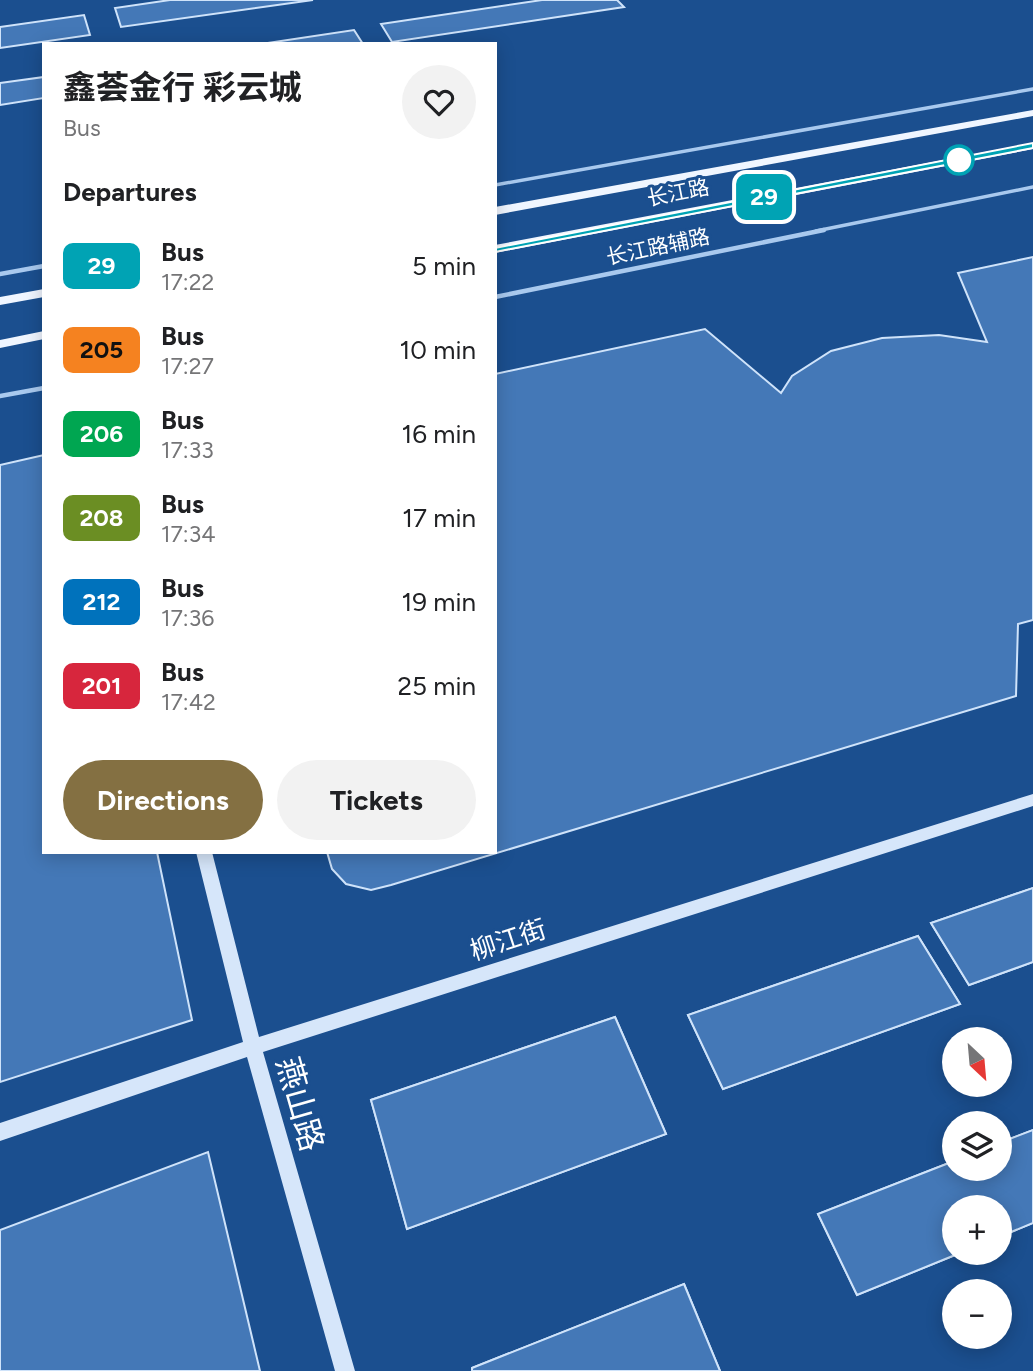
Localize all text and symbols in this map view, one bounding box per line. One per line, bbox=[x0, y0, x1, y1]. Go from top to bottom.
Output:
button: heart bbox=[402, 65, 476, 139]
text: 鑫荟金行 彩云城 bbox=[63, 68, 302, 107]
text: Bus bbox=[63, 114, 101, 142]
unlabelled marker bbox=[944, 145, 974, 175]
street label: 长江路 bbox=[645, 174, 711, 211]
line badge: 29 bbox=[732, 174, 796, 220]
text: Departures bbox=[63, 176, 197, 208]
text: 29 bbox=[750, 182, 778, 211]
street label: 长江路辅路 bbox=[604, 223, 712, 270]
text: Bus bbox=[161, 236, 204, 268]
text: 5 min bbox=[412, 250, 476, 282]
text: 29 bbox=[88, 251, 115, 280]
text: 17:22 bbox=[161, 268, 214, 296]
text: Bus bbox=[161, 320, 204, 352]
text: 10 min bbox=[400, 334, 476, 366]
text: 205 bbox=[80, 335, 123, 364]
text: 17:27 bbox=[161, 352, 214, 380]
text: Bus bbox=[161, 404, 204, 436]
text: 16 min bbox=[401, 418, 476, 450]
text: 206 bbox=[80, 419, 123, 448]
text: 17:33 bbox=[161, 436, 214, 464]
text: Bus bbox=[161, 488, 204, 520]
text: 17 min bbox=[402, 502, 476, 534]
text: 208 bbox=[79, 503, 124, 532]
text: 17:34 bbox=[161, 520, 215, 548]
text: Bus bbox=[161, 572, 204, 604]
text: 19 min bbox=[401, 586, 476, 618]
text: 212 bbox=[83, 587, 120, 616]
text: 17:36 bbox=[161, 604, 214, 632]
text: Bus bbox=[161, 656, 204, 688]
text: 25 min bbox=[397, 670, 476, 702]
text: 201 bbox=[82, 671, 121, 700]
text: 17:42 bbox=[161, 688, 216, 716]
button: Directions bbox=[63, 760, 263, 840]
button: Tickets bbox=[277, 760, 476, 840]
street label: 柳江街 bbox=[466, 913, 550, 967]
north arrow bbox=[942, 1027, 1012, 1097]
map controls bbox=[942, 1027, 1012, 1349]
street label: 燕山路 bbox=[269, 1053, 331, 1155]
button: layers bbox=[942, 1111, 1012, 1181]
button: + bbox=[942, 1195, 1012, 1265]
button: − bbox=[942, 1279, 1012, 1349]

